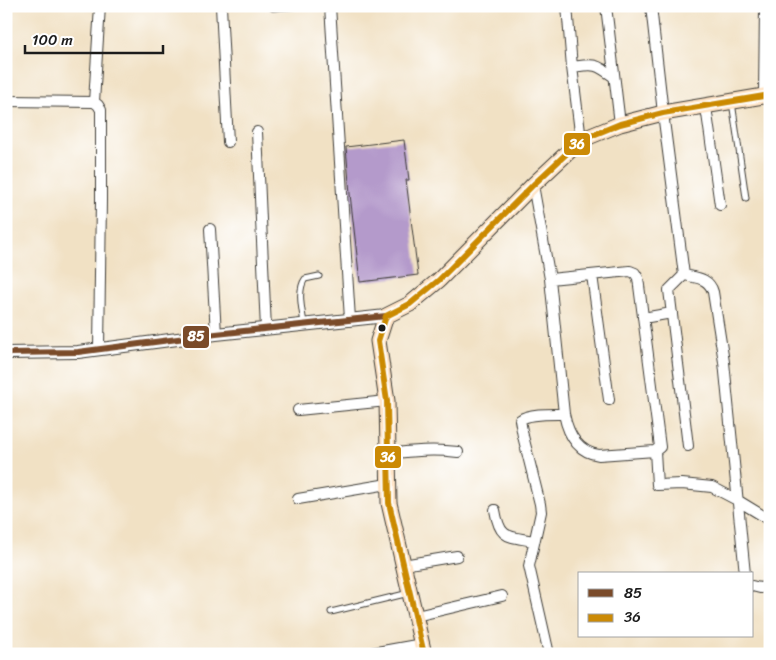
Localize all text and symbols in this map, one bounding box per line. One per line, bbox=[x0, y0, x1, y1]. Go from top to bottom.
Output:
scale bar bbox=[25, 22, 162, 54]
text: 100 m bbox=[32, 27, 73, 53]
line badge: 36 bbox=[563, 132, 591, 156]
text: 36 bbox=[568, 132, 585, 157]
unlabelled marker bbox=[377, 323, 387, 333]
text: 85 bbox=[187, 324, 205, 349]
line badge: 85 bbox=[182, 325, 210, 349]
line badge: 36 bbox=[374, 445, 402, 469]
text: 36 bbox=[379, 445, 396, 470]
legend bbox=[578, 572, 754, 638]
text: 85 bbox=[624, 580, 642, 606]
text: 36 bbox=[624, 604, 641, 630]

